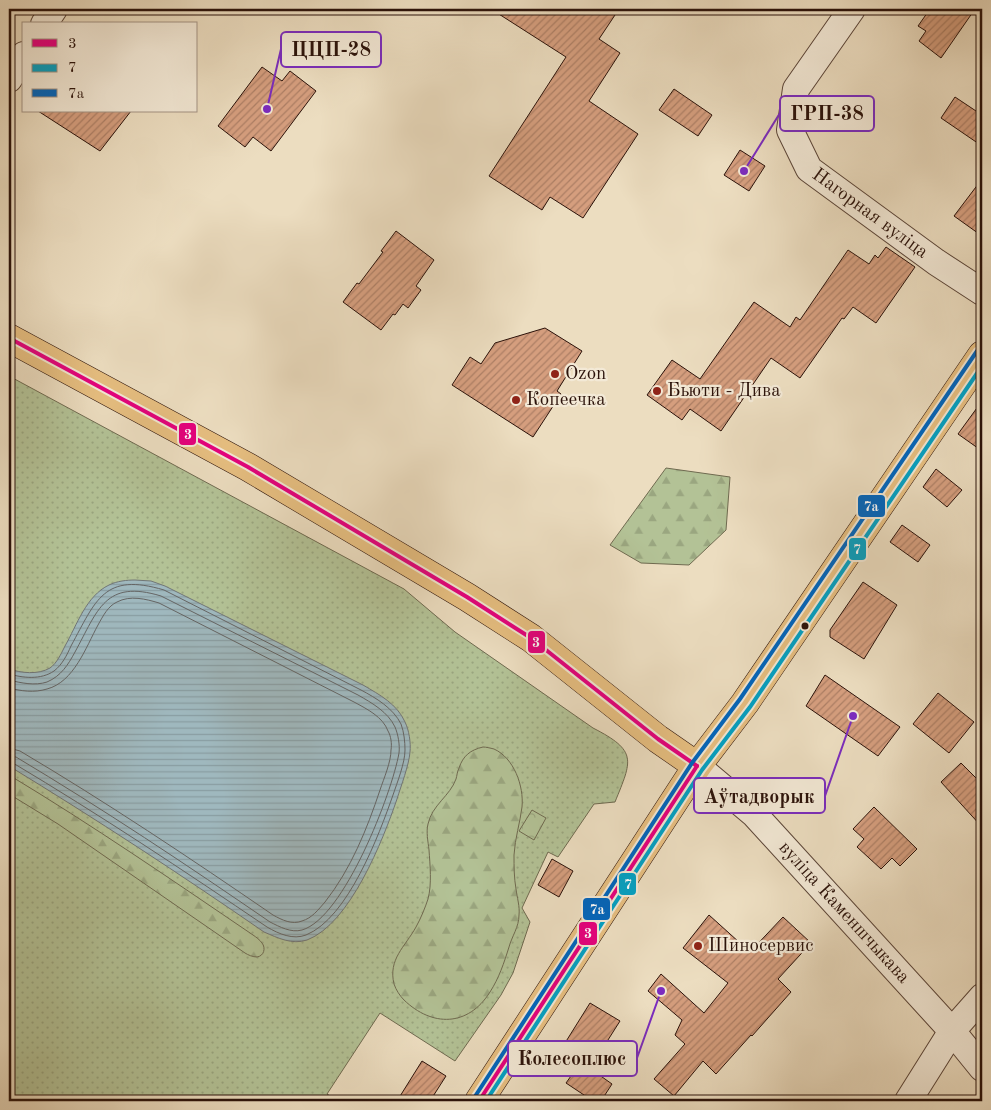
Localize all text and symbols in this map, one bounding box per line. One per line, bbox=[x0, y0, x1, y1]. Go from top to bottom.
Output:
legend bbox=[22, 22, 198, 112]
callout: ЦЦП-28 bbox=[281, 32, 381, 67]
text: 3 bbox=[68, 37, 77, 52]
text: ЦЦП-28 bbox=[291, 41, 371, 61]
text: 7 bbox=[68, 61, 77, 76]
text: 7а bbox=[68, 87, 85, 102]
callout: ГРП-38 bbox=[780, 96, 874, 131]
text: ГРП-38 bbox=[790, 105, 864, 125]
street label: Нагорная вуліца bbox=[808, 165, 932, 263]
place label: Ozon bbox=[565, 365, 606, 384]
marker: Ozon bbox=[549, 368, 561, 380]
place label: Бьюти - Дива bbox=[667, 382, 781, 401]
marker: Бьюти - Дива bbox=[651, 385, 663, 397]
place label: Копеечка bbox=[526, 391, 606, 410]
marker: Копеечка bbox=[510, 394, 522, 406]
line badge: 3 bbox=[178, 422, 197, 446]
text: 3 bbox=[184, 428, 192, 442]
line badge: 7а bbox=[857, 494, 886, 518]
text: 7а bbox=[863, 500, 879, 514]
line badge: 7 bbox=[848, 537, 867, 561]
text: 7 bbox=[853, 543, 861, 557]
unlabelled marker bbox=[800, 621, 810, 631]
line badge: 3 bbox=[527, 630, 546, 654]
text: 3 bbox=[532, 636, 540, 650]
callout: Аўтадворык bbox=[694, 778, 825, 813]
text: Аўтадворык bbox=[704, 788, 815, 808]
street label: вуліца Каменшчыкава bbox=[775, 838, 914, 988]
line badge: 7 bbox=[618, 872, 637, 896]
text: 7 bbox=[624, 878, 632, 892]
line badge: 7а bbox=[582, 897, 611, 921]
text: 7а bbox=[589, 903, 605, 917]
line badge: 3 bbox=[578, 921, 598, 946]
text: 3 bbox=[584, 927, 592, 941]
place label: Шиносервис bbox=[708, 937, 814, 956]
marker: Шиносервис bbox=[692, 940, 704, 952]
callout: Колесоплюс bbox=[508, 1041, 637, 1076]
text: Колесоплюс bbox=[518, 1050, 626, 1070]

